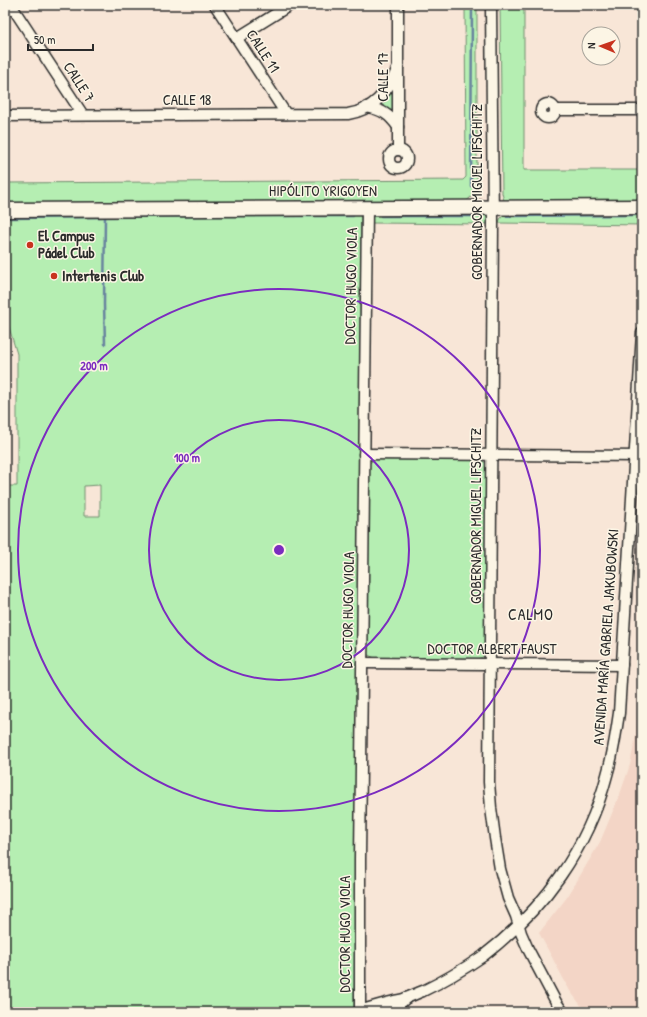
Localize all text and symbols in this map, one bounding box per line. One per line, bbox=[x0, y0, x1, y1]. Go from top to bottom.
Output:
street label: CALLE 11 bbox=[242, 25, 285, 76]
scale bar bbox=[28, 26, 93, 52]
north arrow bbox=[581, 26, 621, 66]
text: 50 m bbox=[34, 31, 55, 48]
text: N bbox=[584, 42, 598, 49]
street label: CALLE 17 bbox=[372, 52, 393, 102]
street label: CALLE 7 bbox=[59, 57, 100, 106]
street label: CALLE 18 bbox=[163, 89, 211, 110]
street label: GOBERNADOR MIGUEL LIFSCHITZ bbox=[466, 104, 487, 280]
street label: HIPÓLITO YRIGOYEN bbox=[269, 180, 377, 201]
place label: El Campus Pádel Club bbox=[38, 225, 95, 263]
street label: DOCTOR HUGO VIOLA bbox=[339, 227, 362, 345]
marker: El Campus Pádel Club bbox=[25, 240, 35, 250]
place label: Intertenis Club bbox=[62, 265, 144, 286]
marker: Intertenis Club bbox=[49, 271, 59, 281]
text: 200 m bbox=[80, 357, 108, 374]
street label: GOBERNADOR MIGUEL LIFSCHITZ bbox=[465, 428, 486, 604]
text: 100 m bbox=[174, 449, 200, 466]
street label: AVENIDA MARÍA GABRIELA JAKUBOWSKI bbox=[587, 528, 624, 746]
centre of rings bbox=[272, 543, 286, 557]
street label: DOCTOR HUGO VIOLA bbox=[336, 551, 359, 669]
district label: CALMO bbox=[508, 603, 554, 625]
street label: DOCTOR ALBERT FAUST bbox=[428, 638, 557, 659]
street label: DOCTOR HUGO VIOLA bbox=[334, 875, 355, 992]

